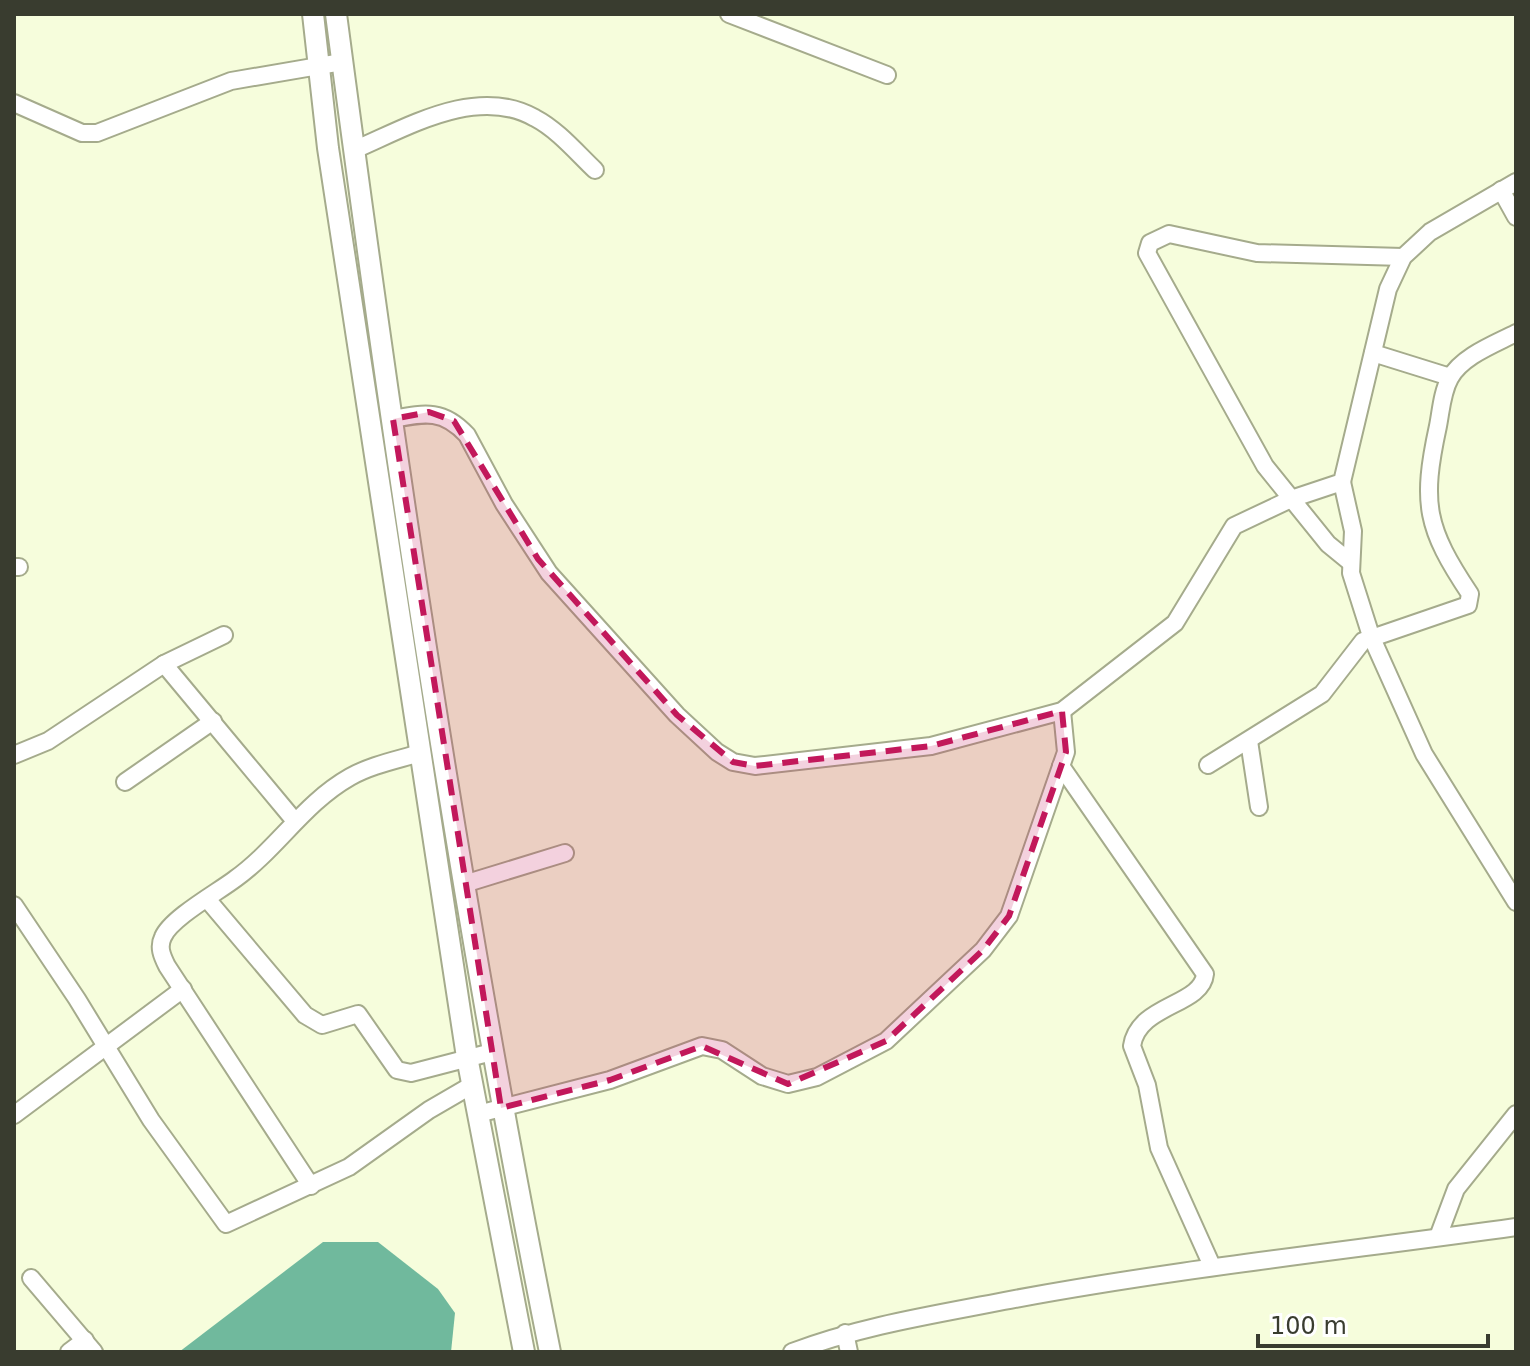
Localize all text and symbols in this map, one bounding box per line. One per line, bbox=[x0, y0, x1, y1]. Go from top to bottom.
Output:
scale bar bbox=[1258, 1298, 1488, 1348]
text: 100 m bbox=[1270, 1312, 1347, 1340]

